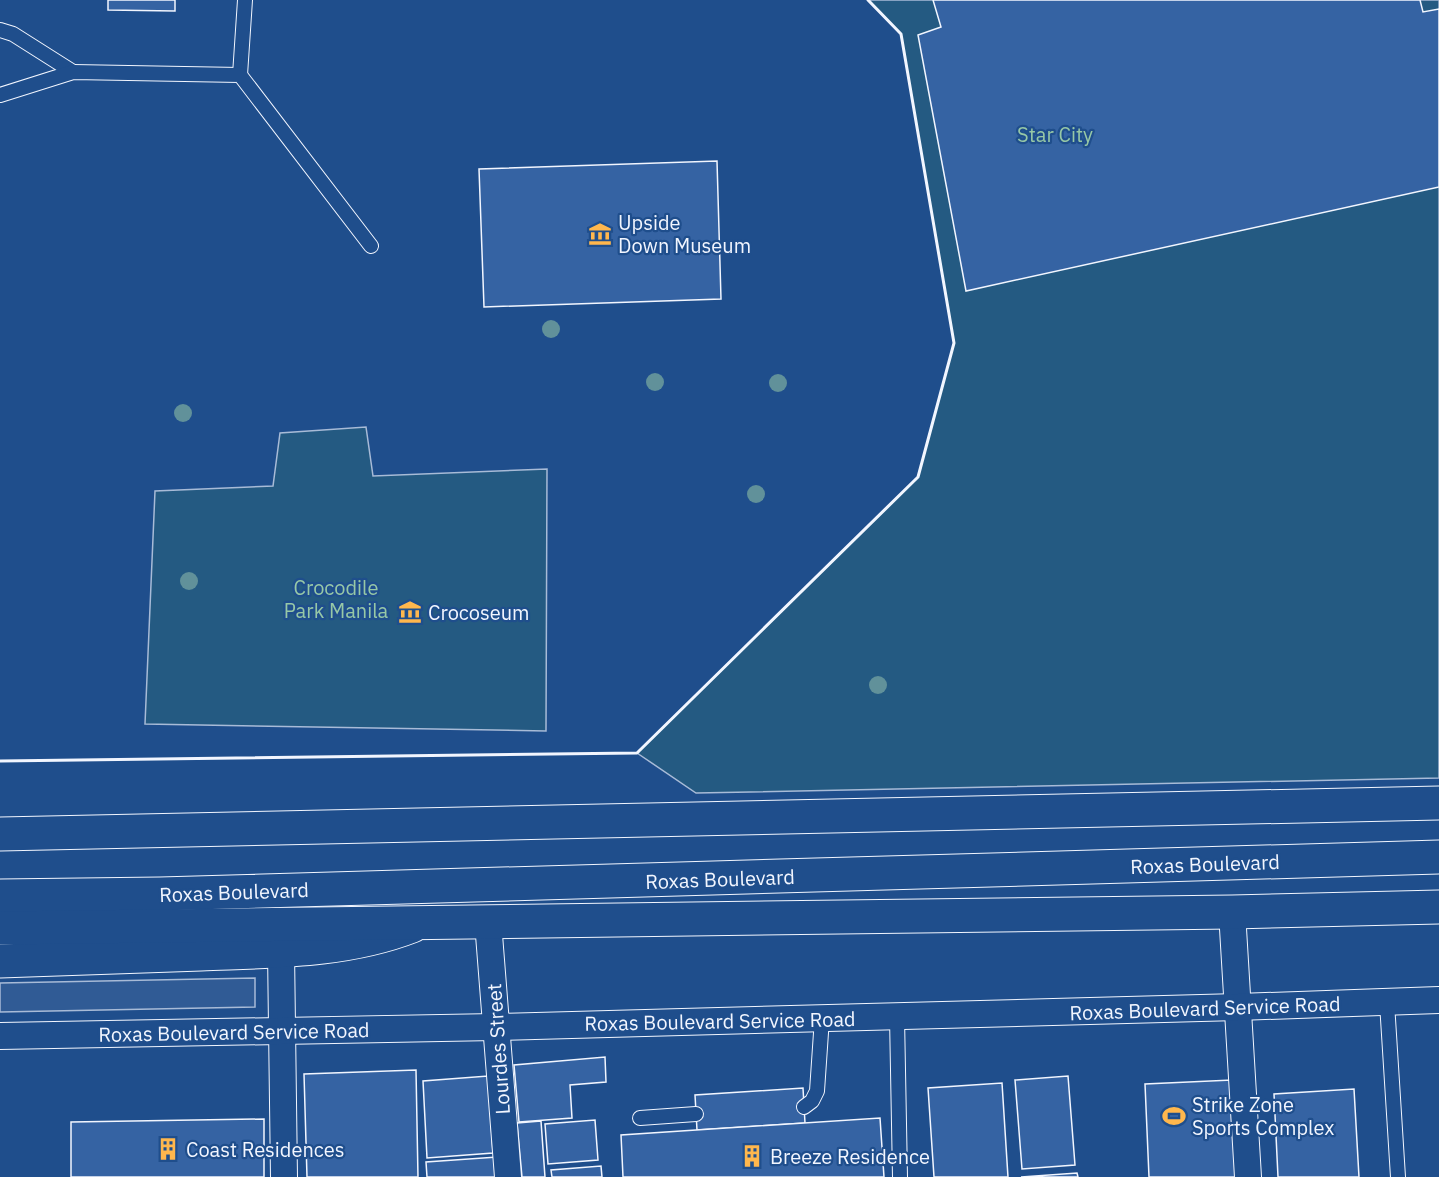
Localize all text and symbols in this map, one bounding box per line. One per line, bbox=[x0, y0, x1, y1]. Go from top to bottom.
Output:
park label: Star City bbox=[1017, 121, 1093, 148]
place label: Upside Down Museum bbox=[618, 209, 751, 259]
museum icon: Upside Down Museum bbox=[587, 221, 613, 247]
park label: Crocodile Park Manila bbox=[284, 574, 389, 624]
museum icon: Crocoseum bbox=[397, 599, 423, 625]
place label: Crocoseum bbox=[428, 599, 530, 626]
street label: Roxas Boulevard bbox=[1130, 848, 1280, 880]
street label: Roxas Boulevard bbox=[645, 863, 795, 895]
street label: Roxas Boulevard bbox=[159, 876, 309, 908]
street label: Lourdes Street bbox=[480, 982, 516, 1116]
street label: Roxas Boulevard Service Road bbox=[1069, 990, 1341, 1026]
street label: Roxas Boulevard Service Road bbox=[584, 1005, 856, 1037]
street label: Roxas Boulevard Service Road bbox=[98, 1016, 370, 1048]
place label: Strike Zone Sports Complex bbox=[1192, 1091, 1334, 1141]
sports icon: Strike Zone Sports Complex bbox=[1161, 1103, 1187, 1129]
building icon: Coast Residences bbox=[155, 1136, 181, 1162]
place label: Coast Residences bbox=[186, 1136, 344, 1163]
building icon: Breeze Residence bbox=[739, 1143, 765, 1169]
place label: Breeze Residence bbox=[770, 1143, 930, 1170]

